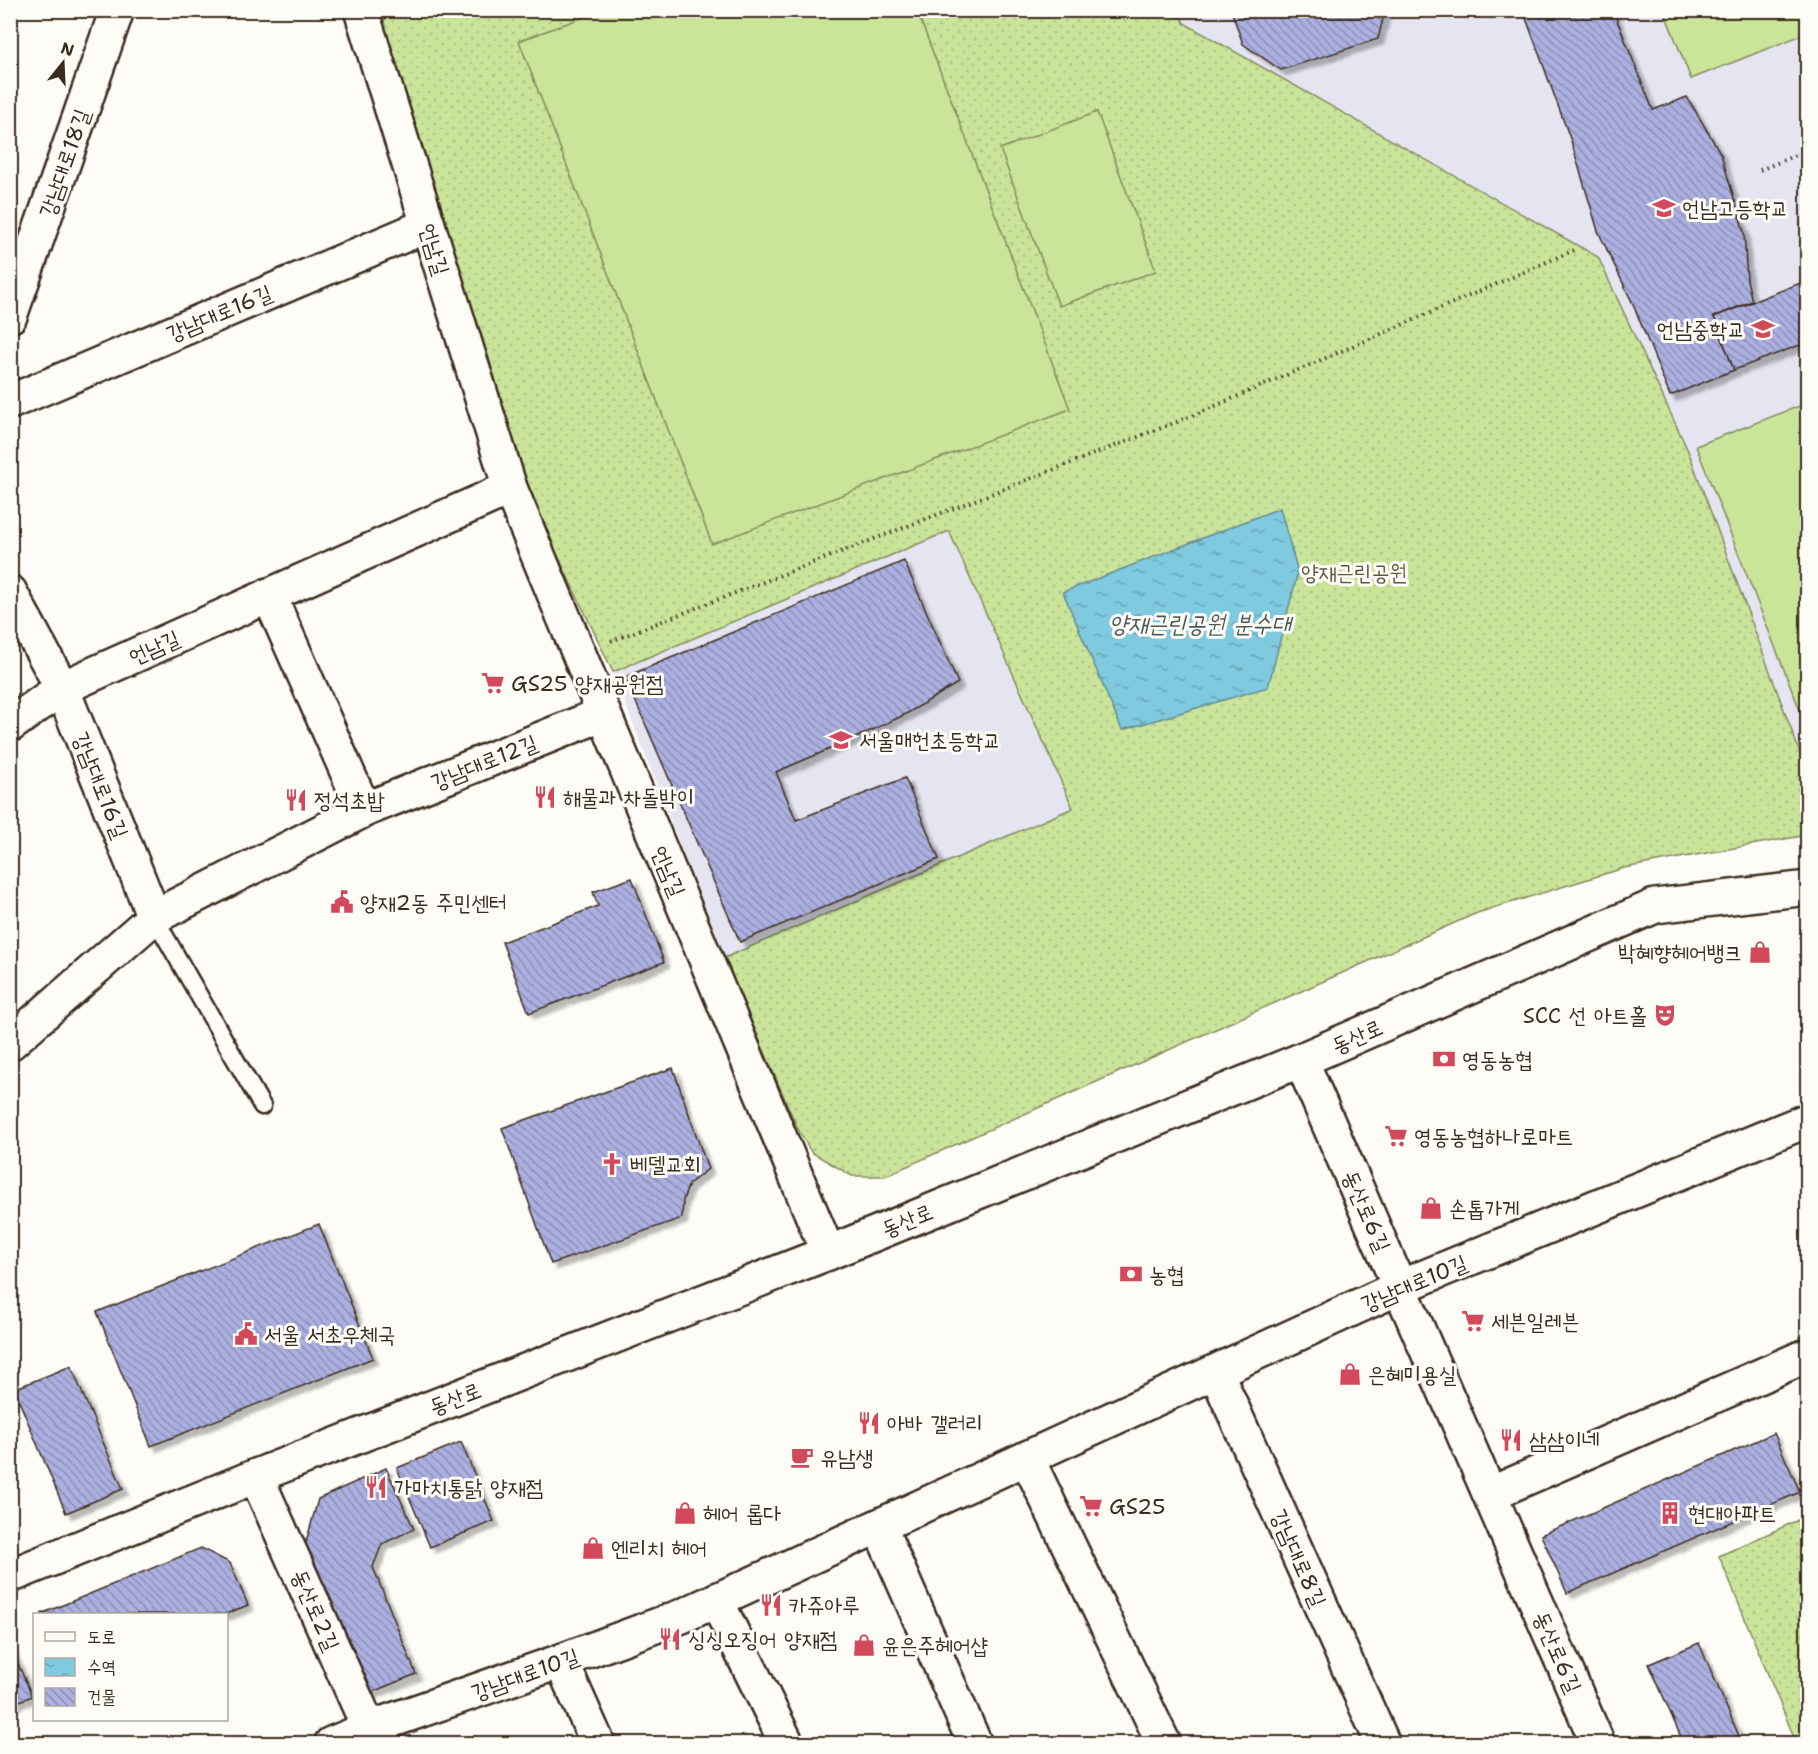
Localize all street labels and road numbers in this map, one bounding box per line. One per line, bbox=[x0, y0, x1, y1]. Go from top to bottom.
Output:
street label: 강남대로18길 bbox=[32, 105, 97, 221]
street label: 언남길 bbox=[413, 220, 456, 279]
street label: 강남대로16길 bbox=[162, 278, 277, 349]
street label: 언남길 bbox=[124, 623, 185, 672]
street label: 강남대로16길 bbox=[66, 728, 135, 843]
street label: 강남대로12길 bbox=[427, 728, 542, 797]
street label: 언남길 bbox=[645, 841, 692, 902]
street label: 동산로 bbox=[1327, 1012, 1387, 1061]
street label: 동산로6길 bbox=[1336, 1166, 1397, 1257]
street label: 동산로 bbox=[877, 1197, 937, 1244]
street label: 강남대로10길 bbox=[1357, 1248, 1472, 1319]
street label: 동산로 bbox=[425, 1375, 485, 1422]
street label: 강남대로8길 bbox=[1264, 1505, 1333, 1612]
street label: 동산로2길 bbox=[285, 1565, 346, 1656]
street label: 동산로6길 bbox=[1527, 1607, 1588, 1698]
street label: 강남대로10길 bbox=[467, 1642, 583, 1707]

